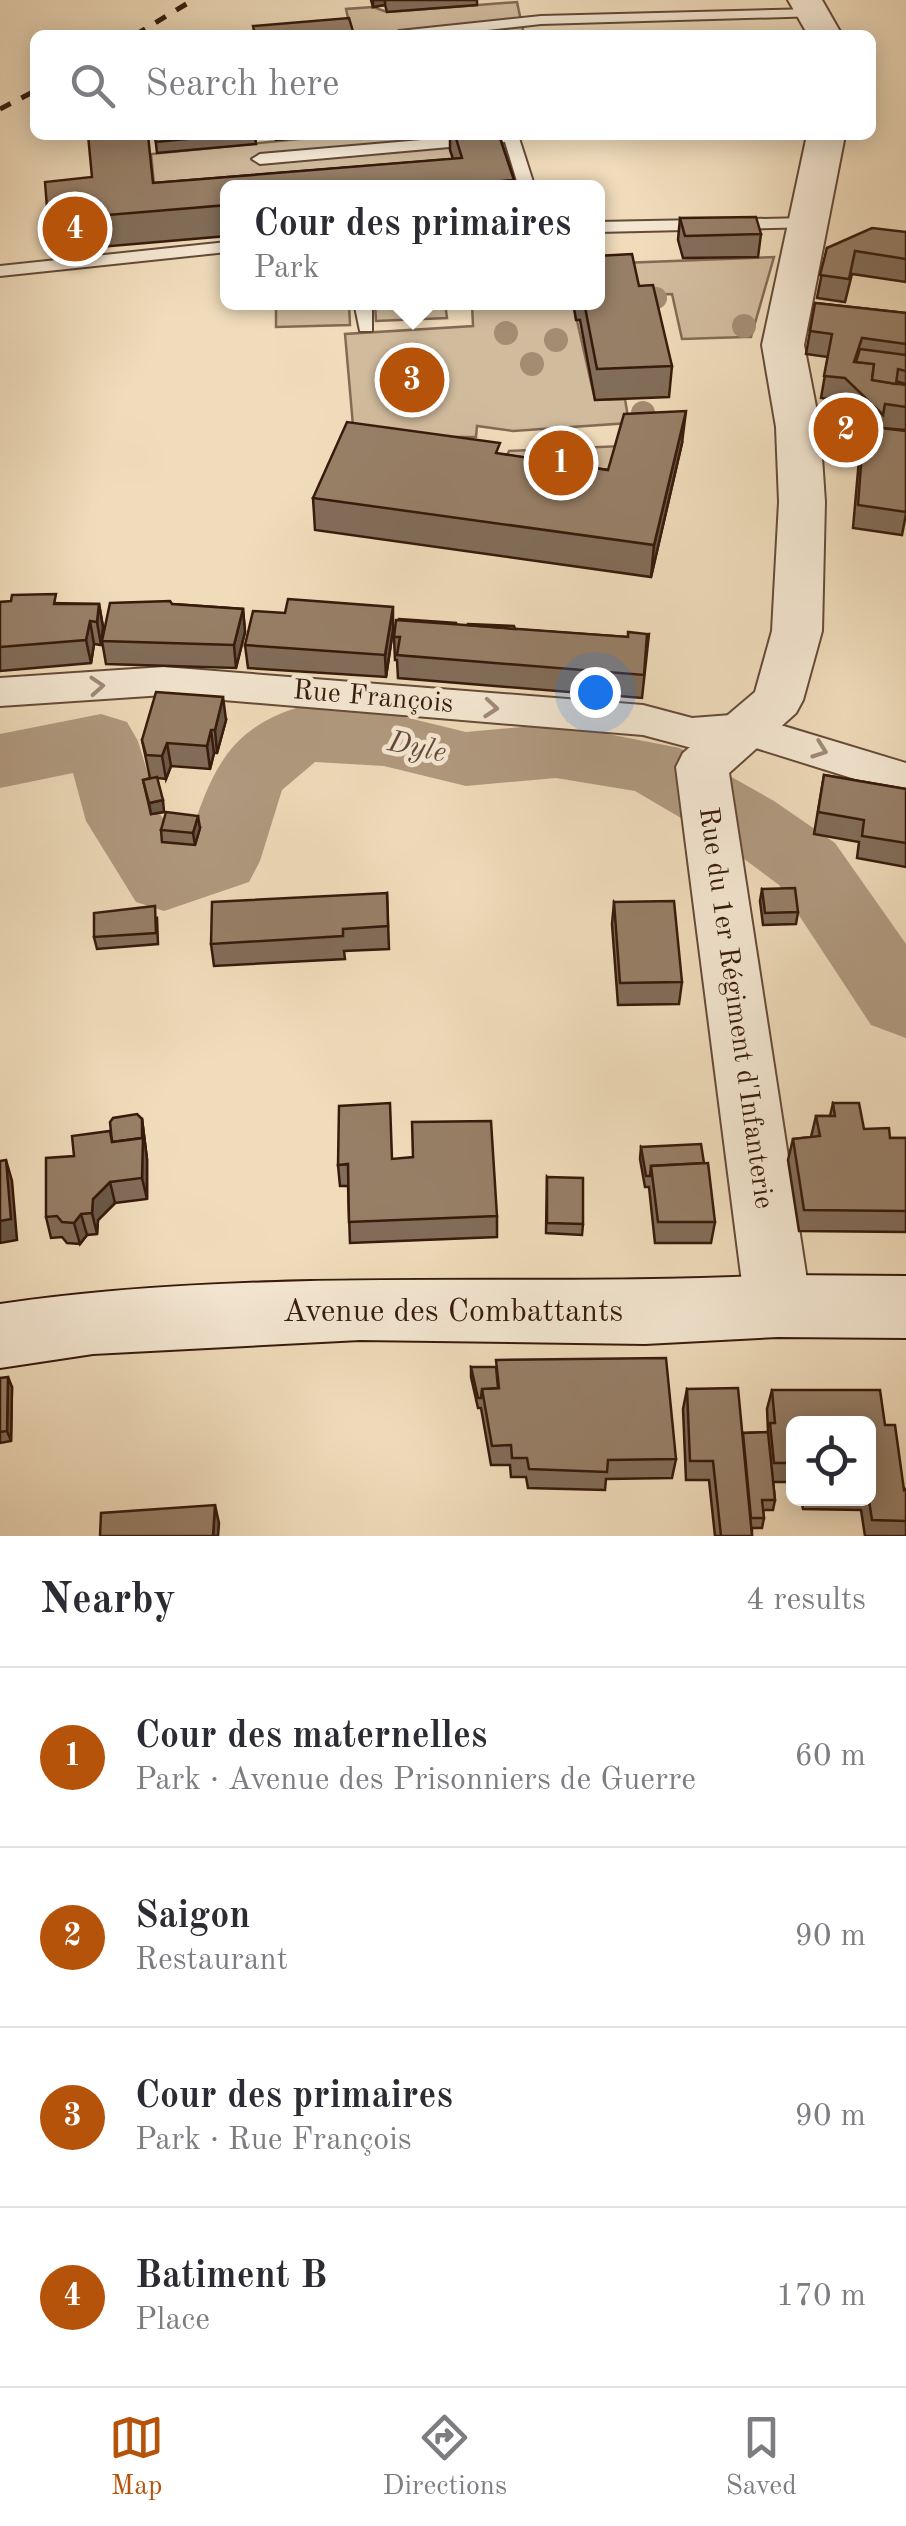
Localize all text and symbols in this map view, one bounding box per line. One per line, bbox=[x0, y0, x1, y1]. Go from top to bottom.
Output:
search box bbox=[30, 30, 876, 140]
icon: search bbox=[65, 58, 120, 113]
text: Search here bbox=[145, 66, 340, 104]
popup bbox=[220, 180, 605, 310]
pin: 4 bbox=[42, 192, 108, 266]
text: Cour des primaires bbox=[254, 206, 571, 244]
text: Park bbox=[254, 253, 320, 285]
pin: 3 bbox=[380, 342, 444, 418]
pin: 2 bbox=[814, 392, 878, 468]
pin: 1 bbox=[528, 426, 594, 500]
your location bbox=[570, 667, 621, 718]
one-way arrow bbox=[90, 676, 106, 697]
street label: Rue François bbox=[292, 677, 454, 719]
one-way arrow bbox=[484, 697, 500, 718]
water label: Dyle bbox=[384, 727, 449, 769]
one-way arrow bbox=[810, 738, 827, 759]
street label: Rue du 1er Régiment d'Infanterie bbox=[693, 805, 777, 1211]
street label: Avenue des Combattants bbox=[283, 1297, 623, 1329]
map controls bbox=[786, 1416, 876, 1506]
button: locate bbox=[786, 1416, 876, 1506]
text: Nearby bbox=[40, 1580, 176, 1622]
text: 4 results bbox=[746, 1585, 866, 1617]
text: Cour des maternelles bbox=[135, 1718, 487, 1756]
text: 1 bbox=[63, 1741, 82, 1773]
text: 60 m bbox=[795, 1741, 866, 1773]
text: Park · Avenue des Prisonniers de Guerre bbox=[135, 1765, 696, 1797]
text: Saigon bbox=[135, 1898, 250, 1936]
text: 2 bbox=[63, 1921, 82, 1953]
text: 90 m bbox=[795, 1921, 866, 1953]
text: Restaurant bbox=[135, 1945, 288, 1977]
text: Cour des primaires bbox=[135, 2078, 453, 2116]
text: 3 bbox=[63, 2101, 82, 2133]
text: 90 m bbox=[795, 2101, 866, 2133]
text: Park · Rue François bbox=[135, 2125, 412, 2157]
text: Batiment B bbox=[135, 2258, 327, 2296]
text: 4 bbox=[63, 2281, 82, 2313]
text: 170 m bbox=[776, 2281, 866, 2313]
text: Place bbox=[135, 2305, 210, 2337]
tab: Map bbox=[109, 2410, 164, 2505]
tab: Directions bbox=[383, 2410, 507, 2505]
tab: Saved bbox=[725, 2410, 797, 2505]

